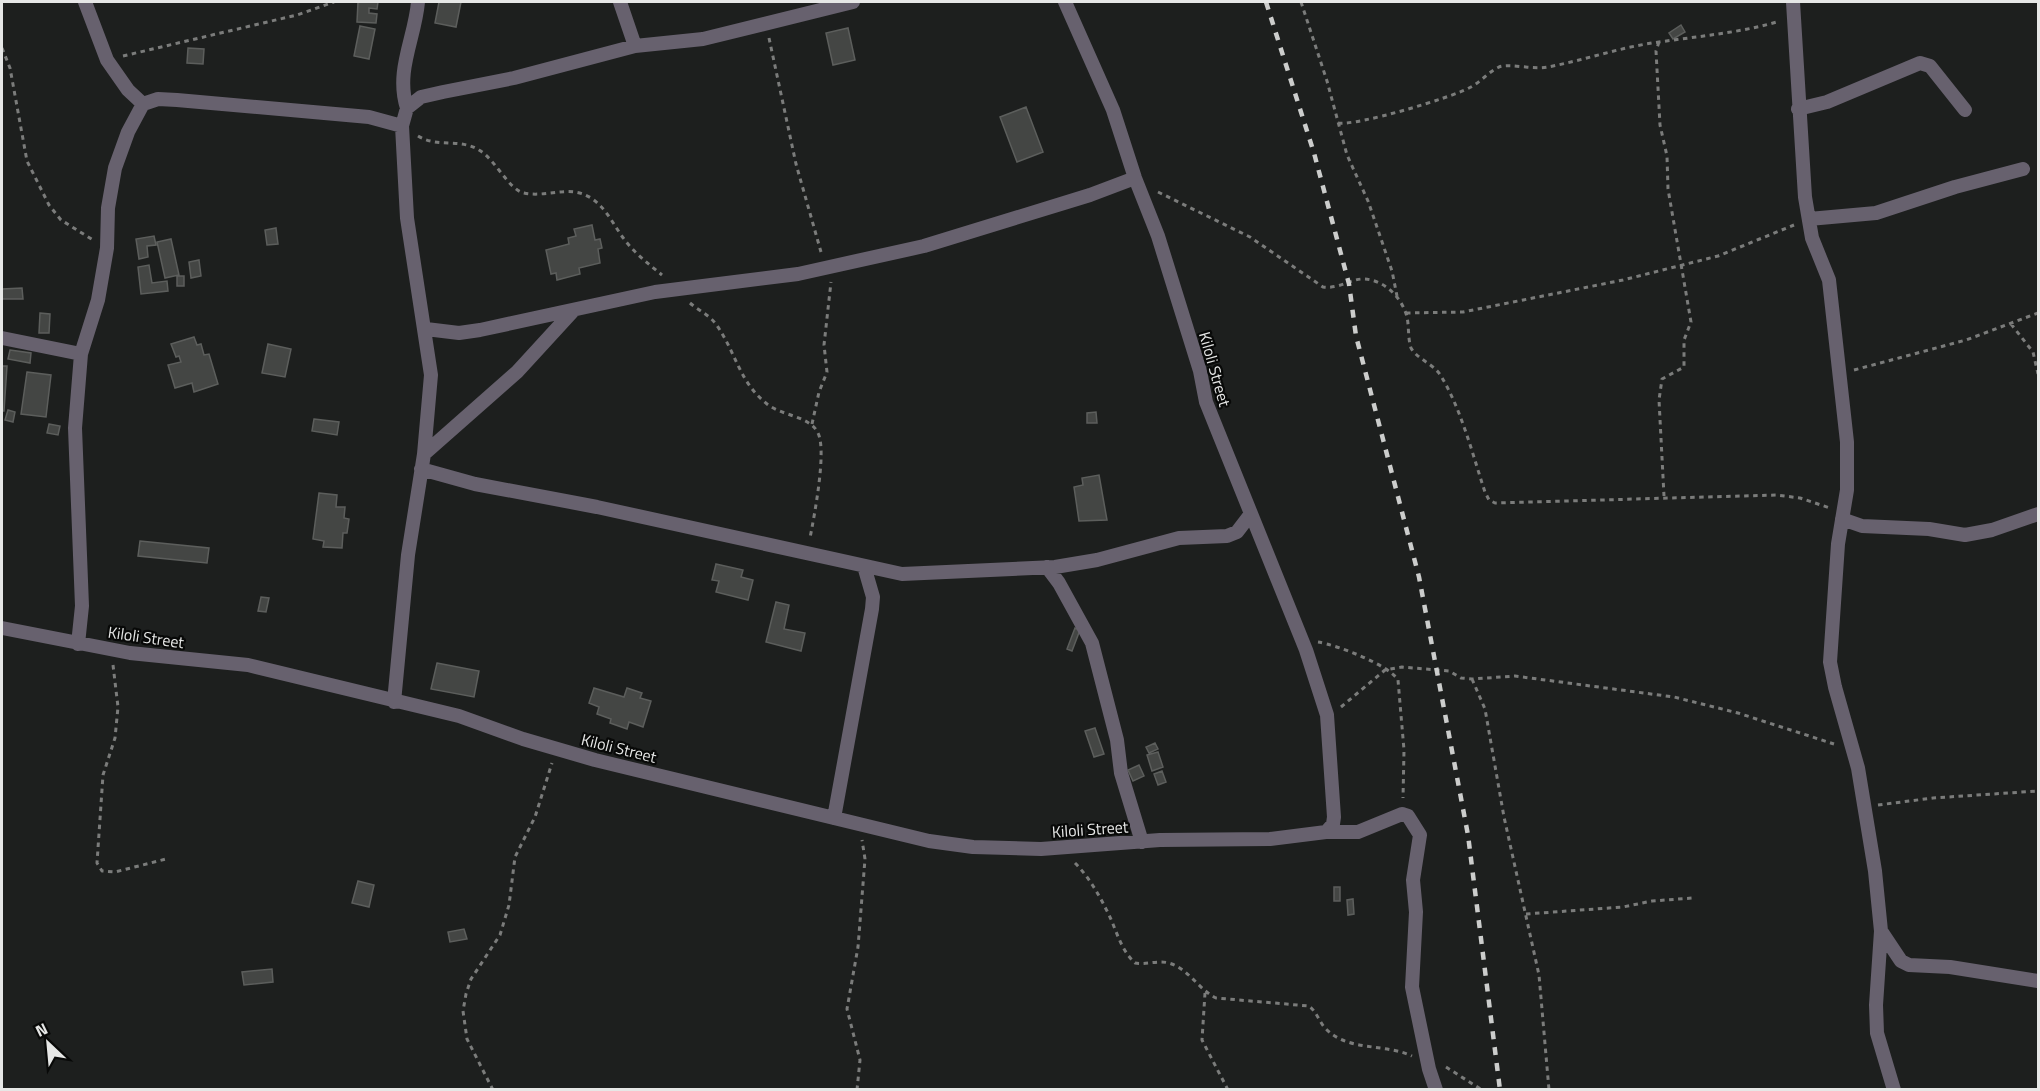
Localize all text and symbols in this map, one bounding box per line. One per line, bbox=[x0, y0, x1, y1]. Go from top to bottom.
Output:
street label: Kiloli Street bbox=[1193, 329, 1237, 410]
street label: Kiloli Street bbox=[106, 620, 186, 654]
street label: Kiloli Street bbox=[579, 727, 659, 769]
street label: Kiloli Street bbox=[1051, 814, 1129, 844]
north arrow bbox=[18, 1013, 78, 1073]
text: N bbox=[31, 1016, 52, 1043]

